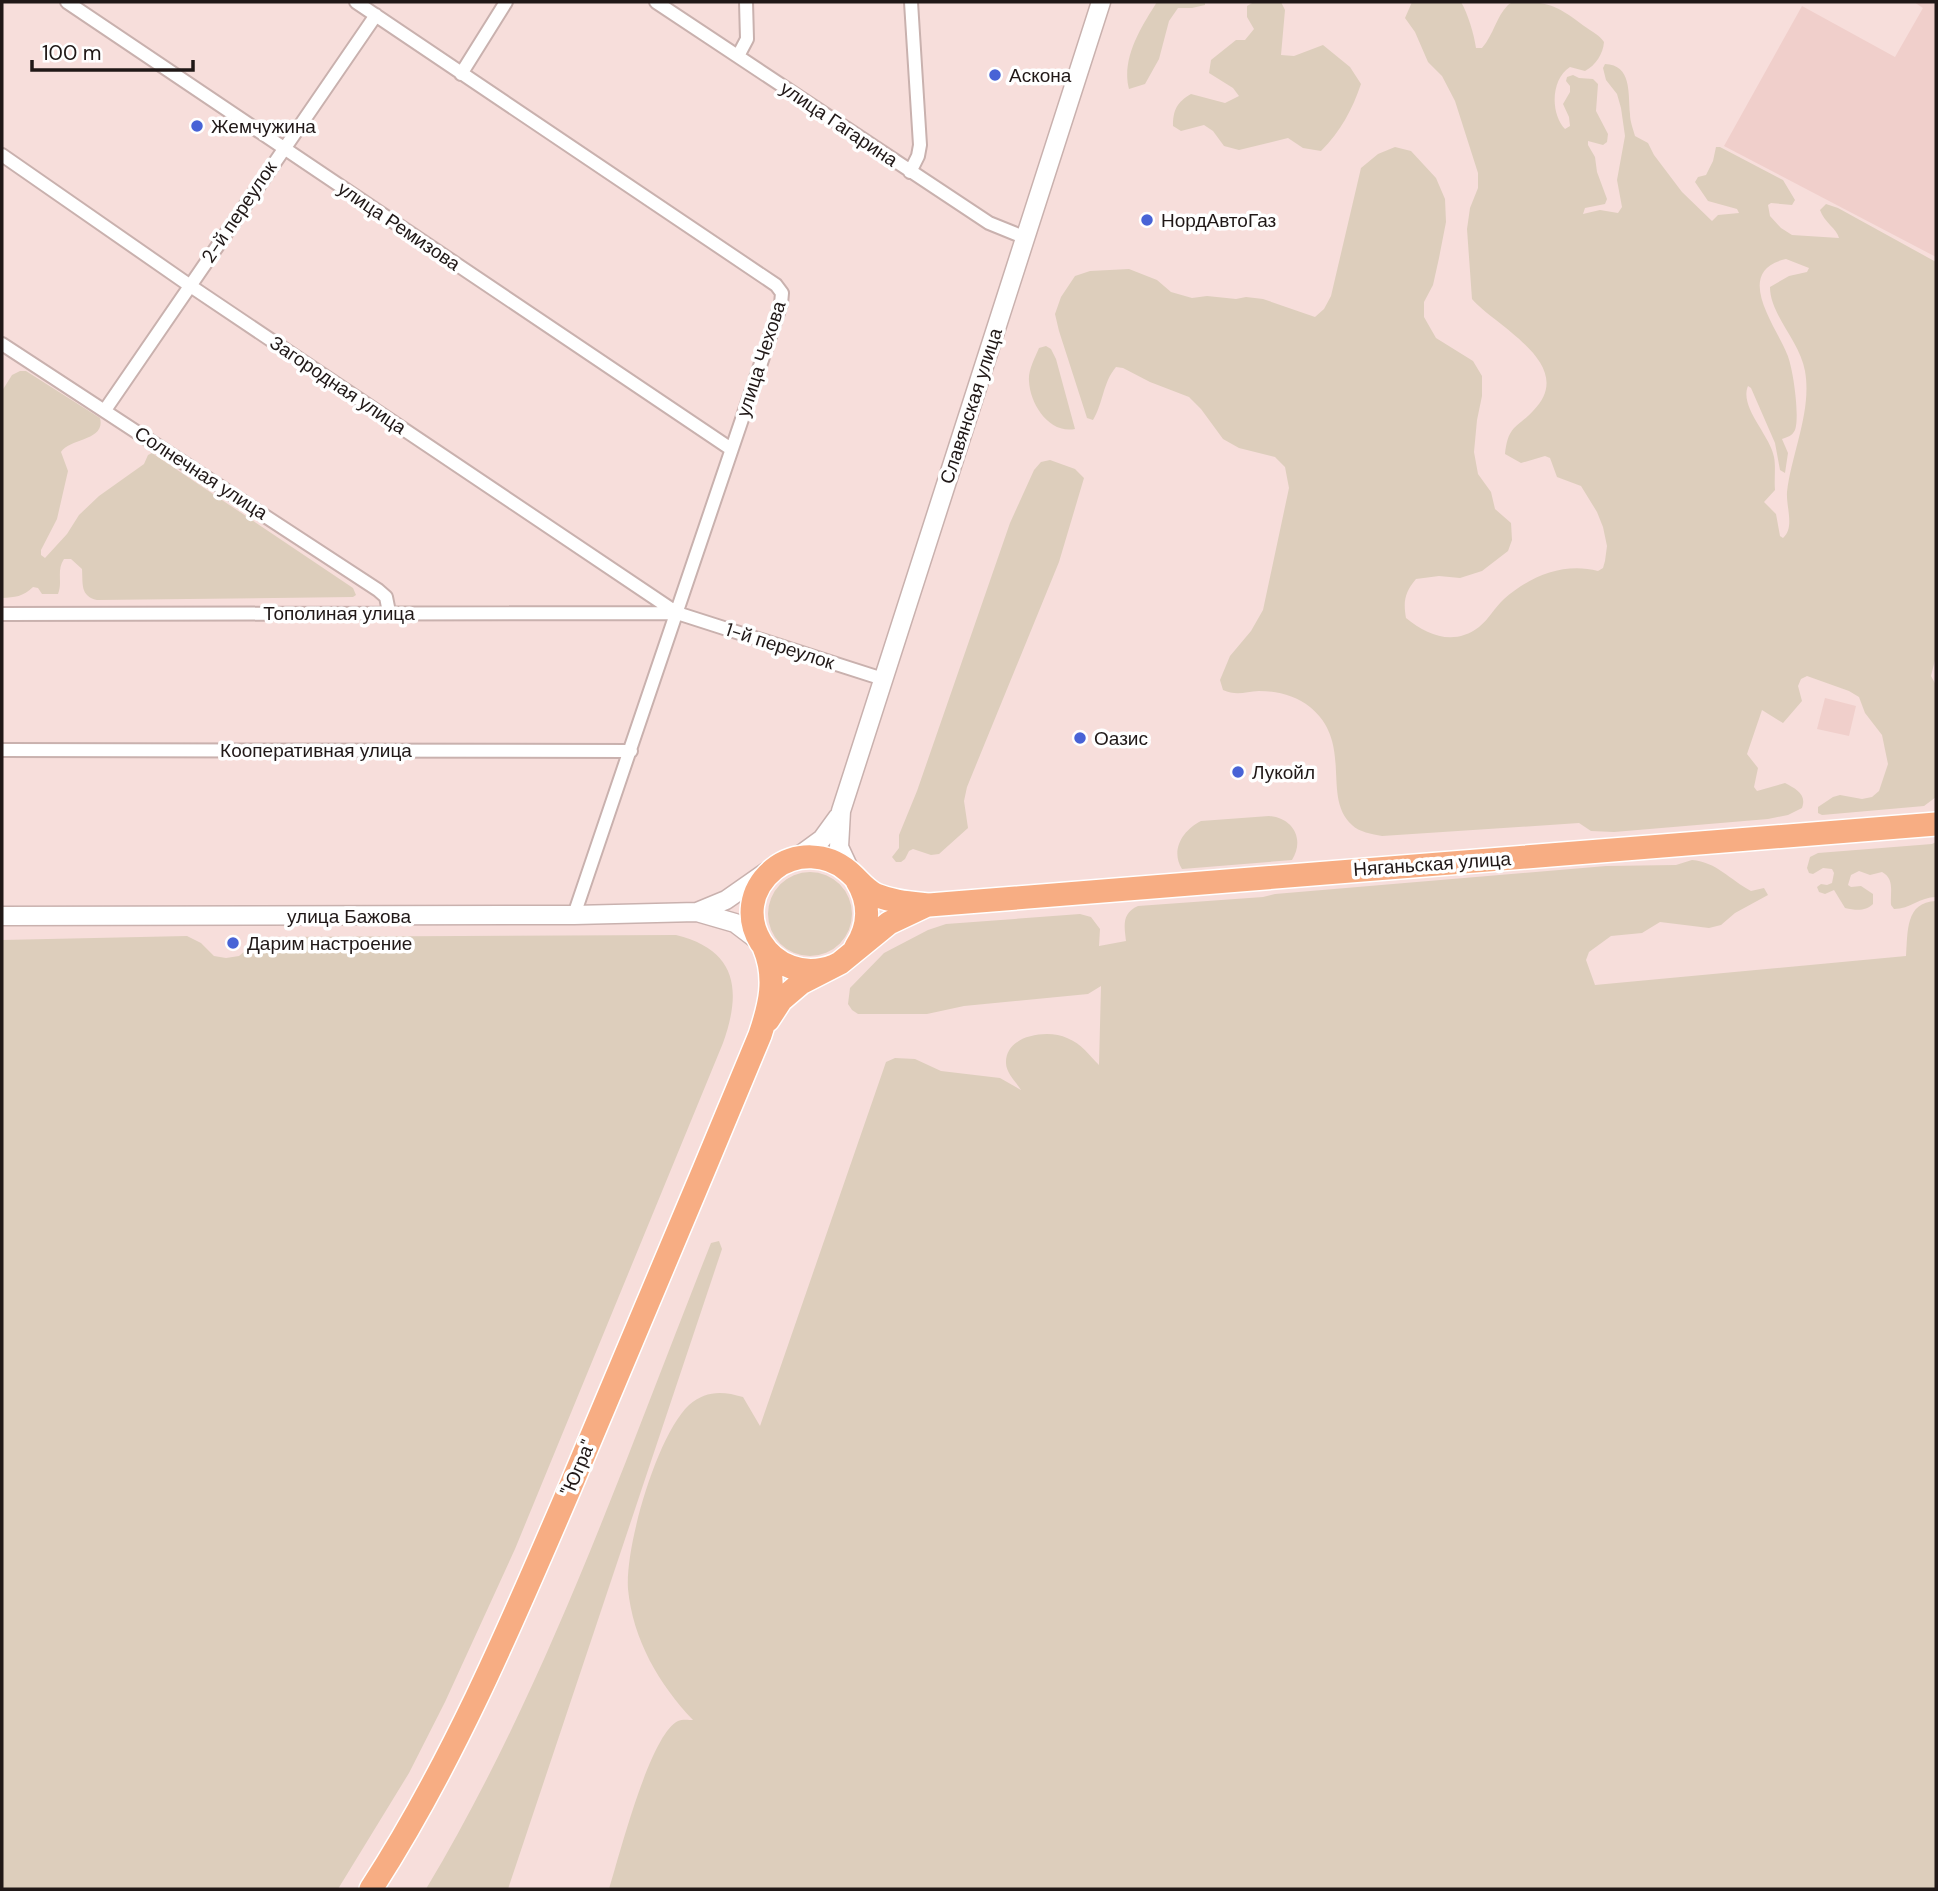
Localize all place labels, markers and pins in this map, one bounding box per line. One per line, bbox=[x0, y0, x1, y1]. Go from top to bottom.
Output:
place label: Аскона bbox=[1009, 63, 1072, 88]
marker: Аскона bbox=[987, 67, 1003, 83]
place label: Жемчужина bbox=[211, 114, 316, 139]
marker: Жемчужина bbox=[189, 118, 205, 134]
place label: НордАвтоГаз bbox=[1161, 208, 1276, 233]
marker: НордАвтоГаз bbox=[1139, 212, 1155, 228]
place label: Оазис bbox=[1094, 726, 1148, 751]
marker: Оазис bbox=[1072, 730, 1088, 746]
place label: Лукойл bbox=[1252, 760, 1315, 785]
marker: Лукойл bbox=[1230, 764, 1246, 780]
place label: Дарим настроение bbox=[247, 931, 412, 956]
marker: Дарим настроение bbox=[225, 935, 241, 951]

